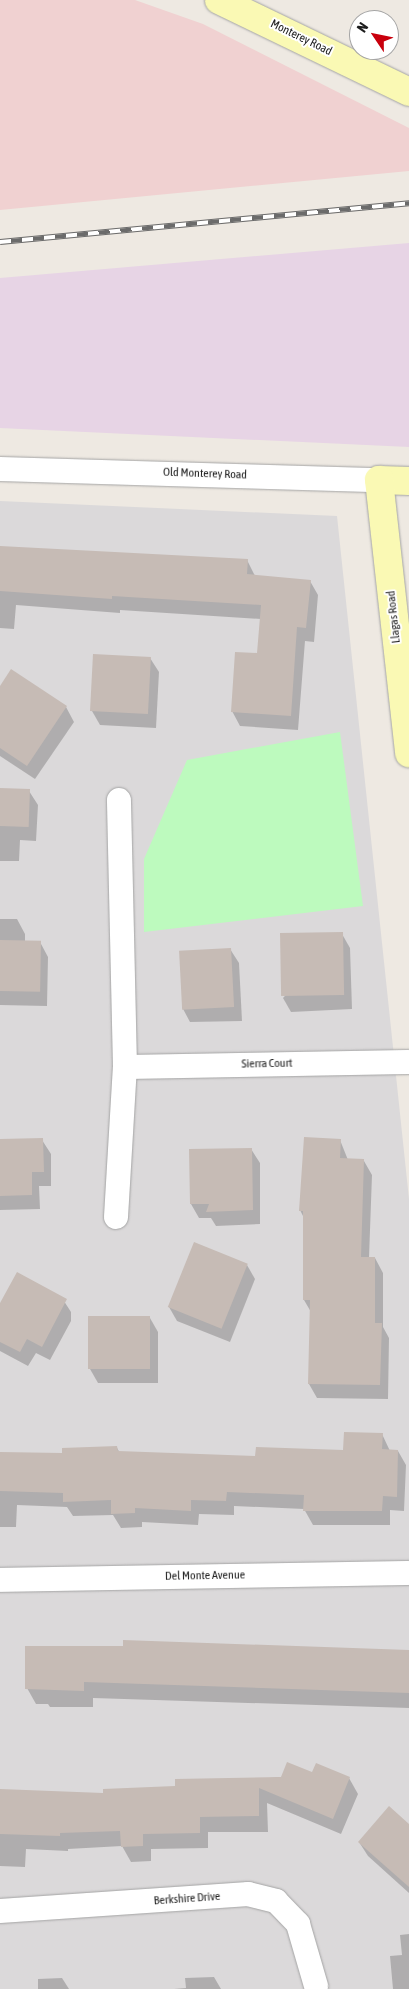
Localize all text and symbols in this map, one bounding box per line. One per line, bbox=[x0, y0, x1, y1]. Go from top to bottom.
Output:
north arrow bbox=[349, 10, 399, 60]
street label: Monterey Road bbox=[268, 17, 334, 59]
text: N bbox=[353, 19, 371, 35]
street label: Old Monterey Road bbox=[163, 465, 247, 483]
street label: Llagas Road bbox=[384, 590, 404, 644]
street label: Sierra Court bbox=[241, 1056, 293, 1072]
street label: Del Monte Avenue bbox=[165, 1568, 245, 1584]
street label: Berkshire Drive bbox=[153, 1889, 221, 1909]

